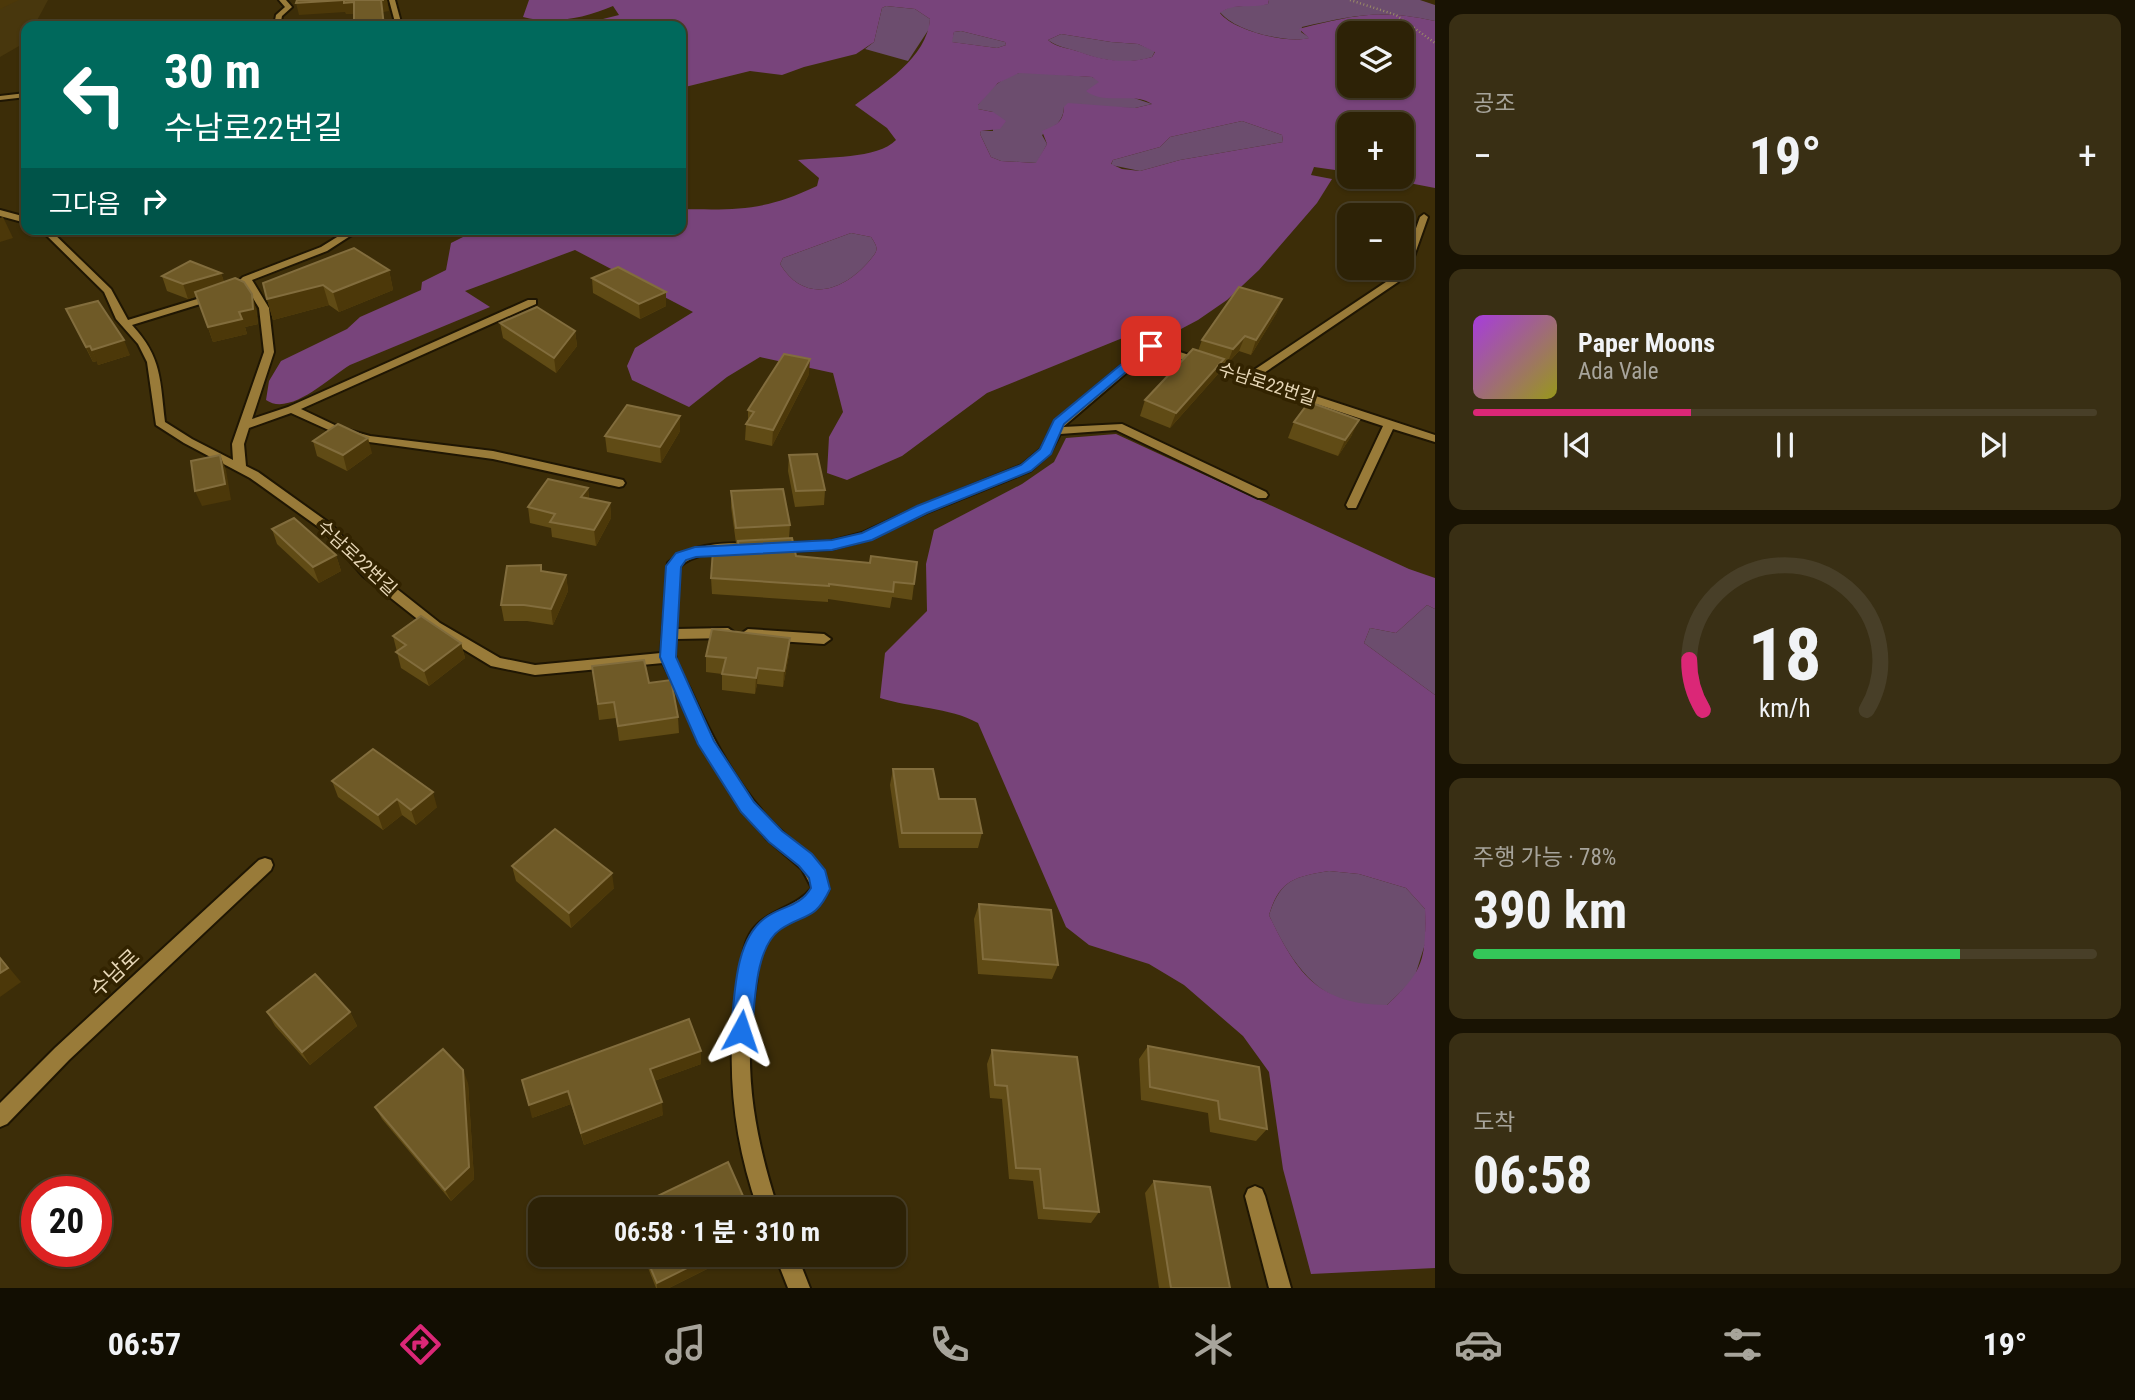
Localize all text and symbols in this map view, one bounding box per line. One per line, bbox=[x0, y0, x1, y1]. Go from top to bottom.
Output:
map controls bbox=[1337, 21, 1414, 280]
button: layers bbox=[1337, 21, 1414, 98]
text: 30 m bbox=[164, 43, 261, 100]
icon: left bbox=[49, 49, 140, 140]
text: 공조 bbox=[1473, 90, 1515, 117]
text: 수남로22번길 bbox=[164, 109, 343, 147]
button: + bbox=[1337, 112, 1414, 189]
text: 19° bbox=[1749, 126, 1821, 187]
text: − bbox=[1473, 134, 1492, 178]
text: + bbox=[2078, 134, 2097, 178]
icon: right bbox=[135, 182, 173, 220]
text: 그다음 bbox=[49, 189, 121, 219]
button: − bbox=[1337, 203, 1414, 280]
pin bbox=[1121, 316, 1181, 376]
icon: arrive bbox=[1132, 327, 1170, 365]
text: Paper Moons bbox=[1578, 328, 1715, 358]
street label: 수남로22번길 bbox=[1216, 358, 1318, 409]
text: Ada Vale bbox=[1578, 358, 1658, 385]
icon: previous bbox=[1558, 426, 1596, 464]
icon: pause bbox=[1766, 426, 1804, 464]
icon: next bbox=[1974, 426, 2012, 464]
street label: 수남로22번길 bbox=[313, 516, 401, 600]
text: 18 bbox=[1748, 612, 1822, 698]
text: km/h bbox=[1759, 694, 1811, 723]
text: 주행 가능 · 78% bbox=[1473, 844, 1616, 871]
text: 390 km bbox=[1473, 880, 1627, 941]
street label: 수남로 bbox=[86, 944, 144, 1002]
position arrow bbox=[704, 994, 778, 1068]
text: 도착 bbox=[1473, 1109, 1515, 1136]
text: 06:58 bbox=[1473, 1145, 1592, 1206]
speed limit sign: 20 bbox=[21, 1176, 112, 1267]
text: 06:58 · 1 분 · 310 m bbox=[614, 1217, 820, 1247]
icon: directions bbox=[396, 1320, 445, 1369]
icon: music bbox=[661, 1320, 710, 1369]
icon: phone bbox=[925, 1320, 974, 1369]
icon: climate bbox=[1189, 1320, 1238, 1369]
icon: car bbox=[1454, 1320, 1503, 1369]
icon: filters bbox=[1718, 1320, 1767, 1369]
text: 06:57 bbox=[108, 1325, 181, 1363]
text: 19° bbox=[1983, 1325, 2027, 1363]

